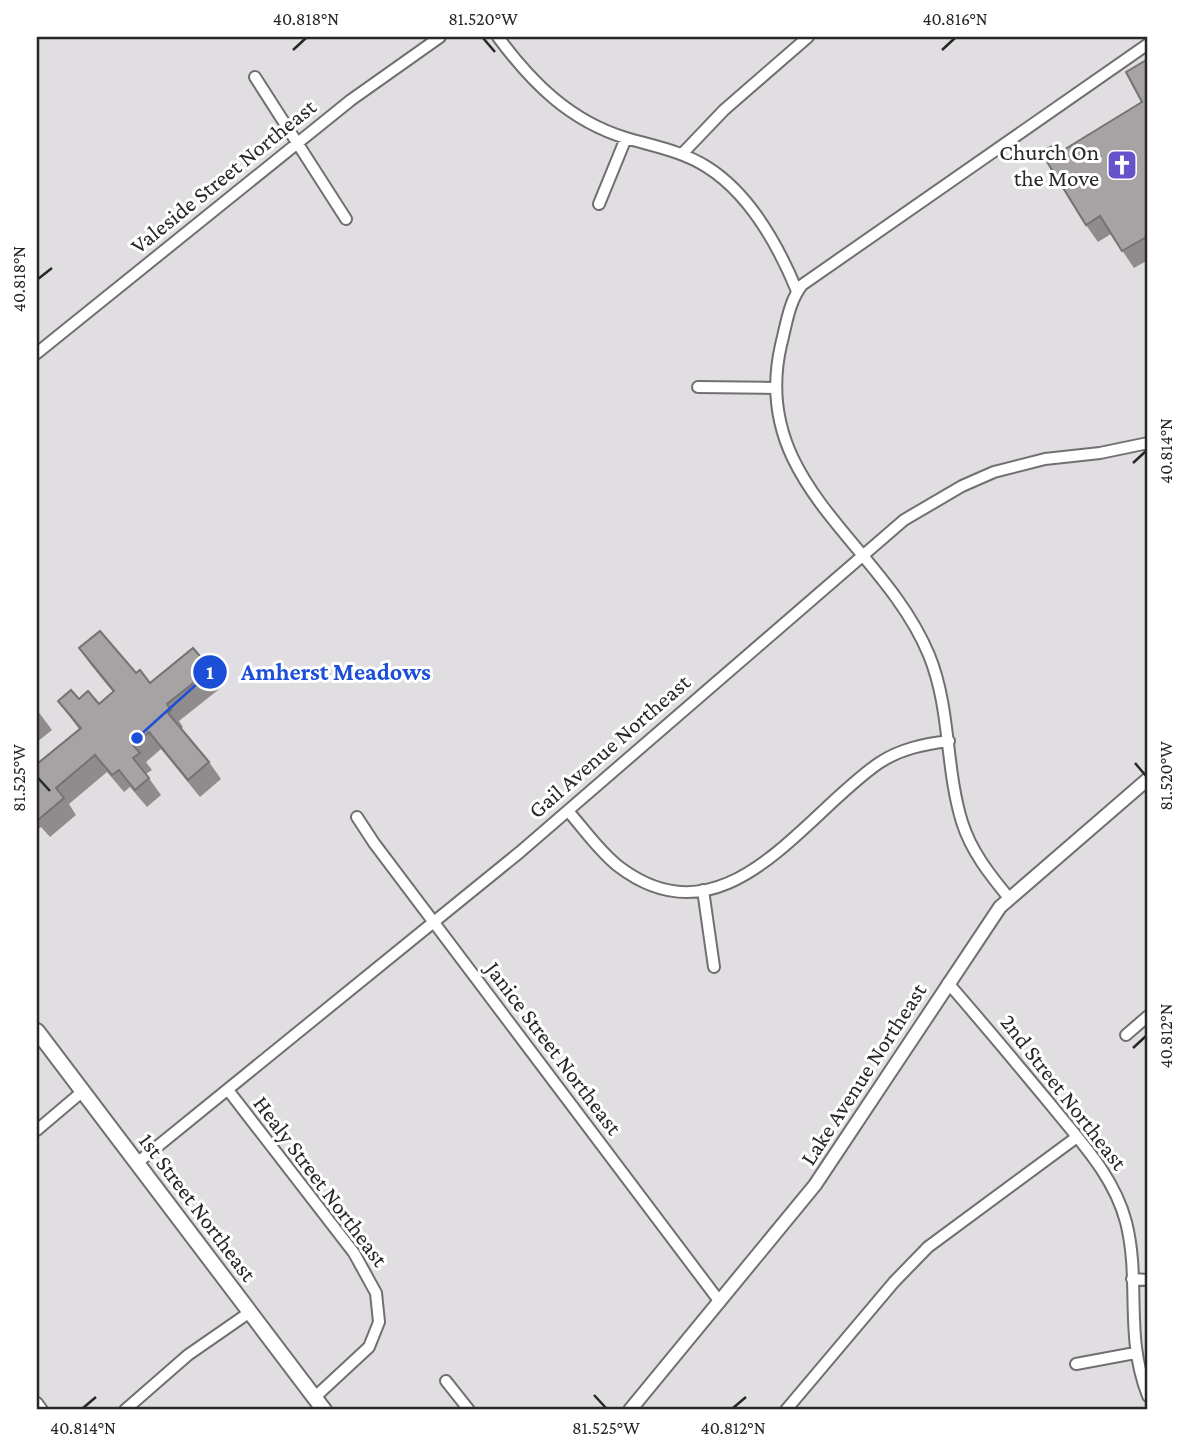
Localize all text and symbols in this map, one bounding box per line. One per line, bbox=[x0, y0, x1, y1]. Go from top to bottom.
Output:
text: 40.818°N bbox=[273, 9, 339, 29]
text: 81.520°W bbox=[448, 9, 518, 29]
text: 40.816°N bbox=[922, 9, 988, 29]
street label: Valeside Street Northeast bbox=[125, 93, 321, 259]
place label: Church On the Move bbox=[999, 139, 1099, 191]
church icon: Church On the Move bbox=[1105, 148, 1139, 182]
text: 40.818°N bbox=[9, 246, 29, 312]
text: 40.814°N bbox=[1156, 418, 1176, 484]
callout: Amherst Meadows bbox=[192, 649, 445, 694]
text: Amherst Meadows bbox=[240, 658, 431, 685]
text: 1 bbox=[206, 660, 214, 684]
street label: Gail Avenue Northeast bbox=[523, 669, 695, 823]
text: 81.520°W bbox=[1156, 741, 1176, 811]
text: 81.525°W bbox=[9, 744, 29, 812]
street label: Janice Street Northeast bbox=[479, 955, 628, 1140]
street label: Lake Avenue Northeast bbox=[795, 978, 932, 1170]
text: 40.812°N bbox=[1156, 1003, 1176, 1069]
street label: 2nd Street Northeast bbox=[995, 1009, 1133, 1175]
street label: Healy Street Northeast bbox=[248, 1091, 394, 1272]
street label: 1st Street Northeast bbox=[134, 1128, 262, 1286]
text: 40.814°N bbox=[50, 1418, 116, 1438]
text: 81.525°W bbox=[572, 1418, 640, 1438]
text: 40.812°N bbox=[700, 1418, 766, 1438]

